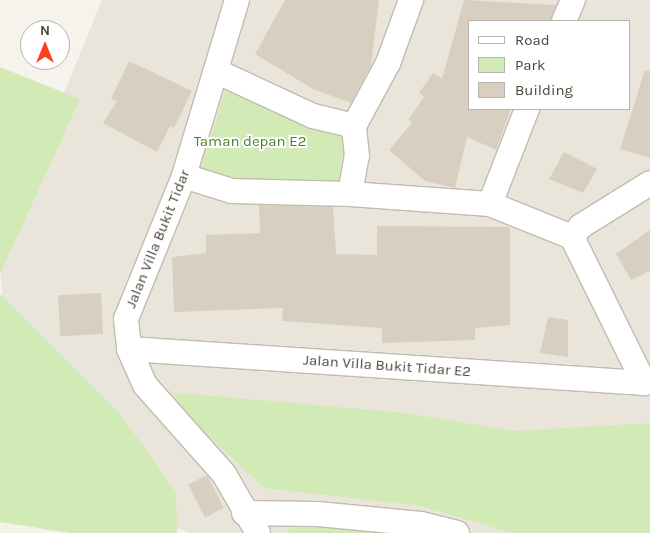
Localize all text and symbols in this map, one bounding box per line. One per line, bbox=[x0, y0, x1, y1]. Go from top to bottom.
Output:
north arrow bbox=[20, 20, 70, 70]
legend bbox=[468, 20, 630, 110]
text: N bbox=[40, 22, 50, 39]
text: Road bbox=[515, 31, 550, 49]
text: Park bbox=[515, 56, 545, 74]
text: Building bbox=[515, 81, 573, 99]
park label: Taman depan E2 bbox=[194, 133, 306, 151]
street label: Jalan Villa Bukit Tidar bbox=[122, 167, 194, 311]
street label: Jalan Villa Bukit Tidar E2 bbox=[302, 351, 472, 381]

